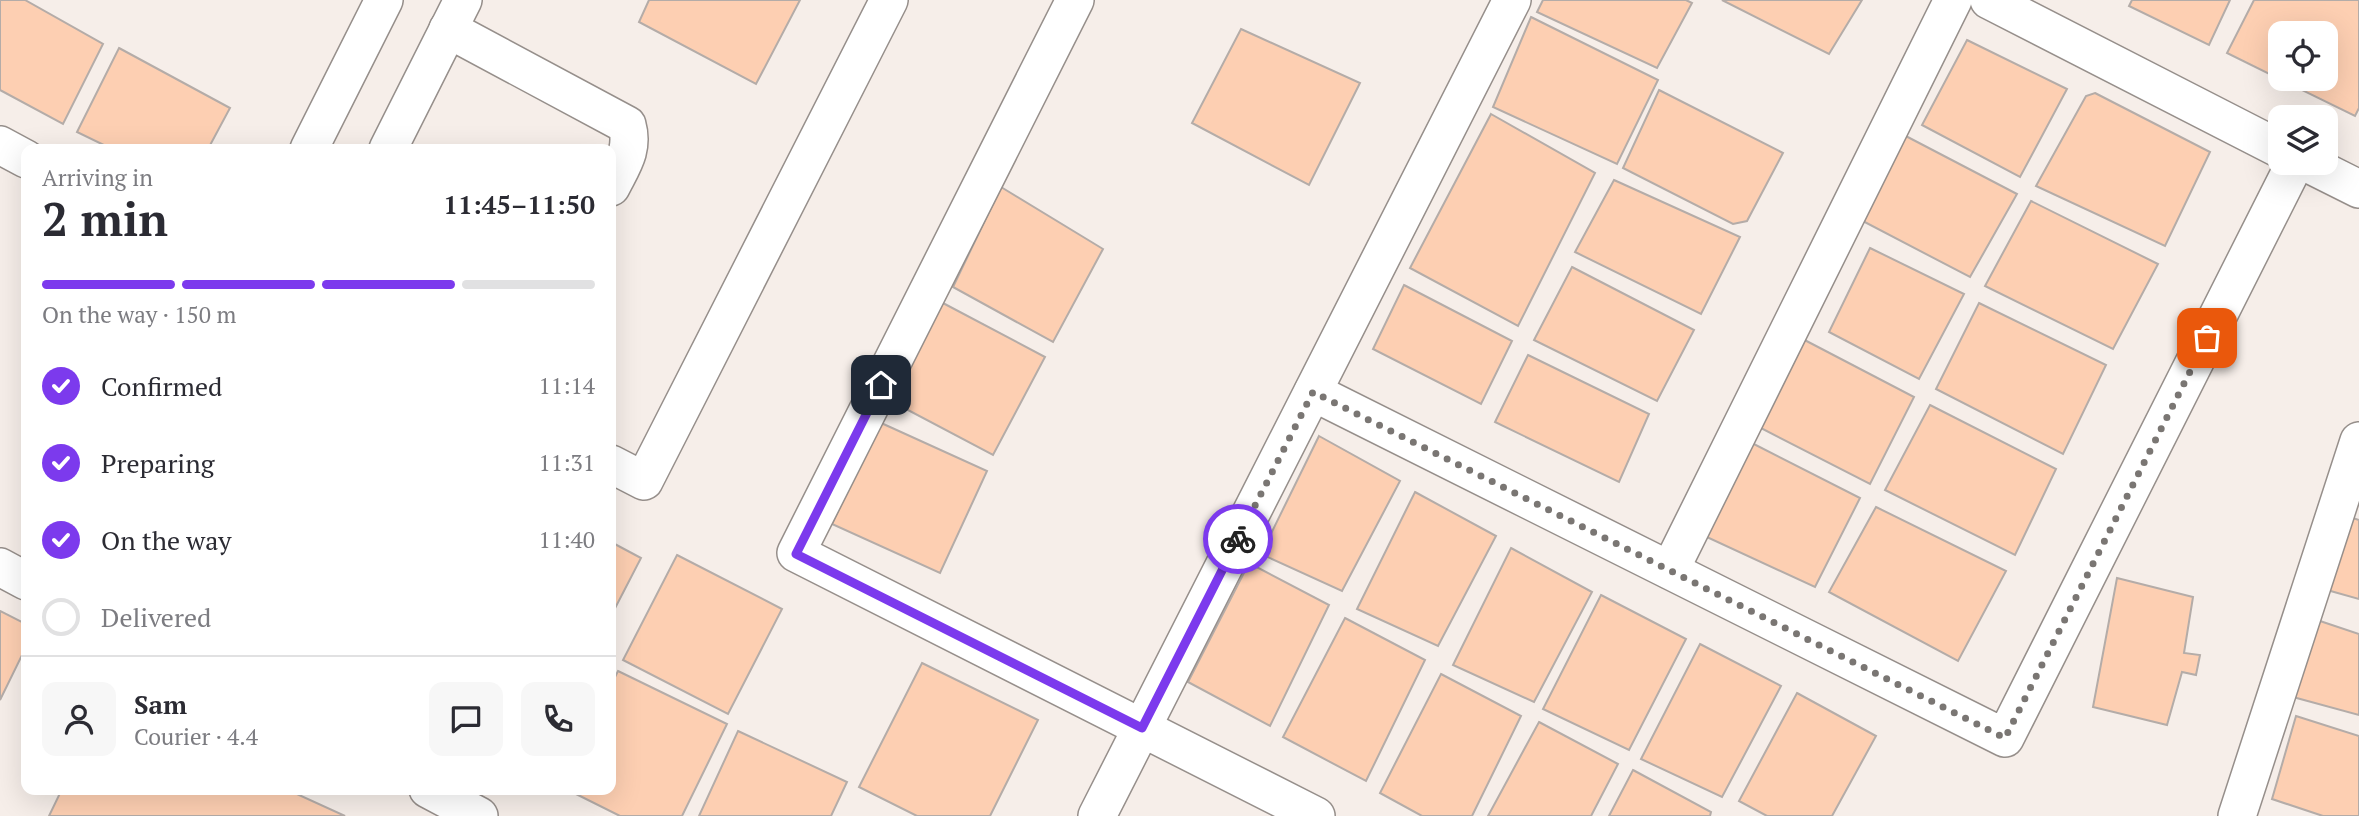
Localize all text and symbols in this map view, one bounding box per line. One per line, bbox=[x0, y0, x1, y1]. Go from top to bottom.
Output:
map controls bbox=[2268, 21, 2338, 175]
button: locate bbox=[2268, 21, 2338, 91]
button: layers bbox=[2268, 105, 2338, 175]
text: Arriving in bbox=[42, 162, 153, 193]
text: 11:45–11:50 bbox=[443, 187, 595, 221]
text: 2 min bbox=[42, 188, 168, 249]
text: On the way · 150 m bbox=[42, 299, 236, 330]
pin bbox=[2177, 308, 2237, 368]
icon: bag bbox=[2188, 319, 2226, 357]
pin bbox=[851, 355, 911, 415]
icon: home bbox=[862, 366, 900, 404]
icon: check bbox=[42, 367, 80, 405]
text: Confirmed bbox=[101, 369, 222, 403]
text: 11:14 bbox=[538, 370, 595, 401]
icon: check bbox=[42, 444, 80, 482]
text: Preparing bbox=[101, 446, 214, 480]
text: 11:31 bbox=[538, 447, 595, 478]
courier bbox=[1203, 504, 1273, 574]
icon: bike bbox=[1219, 520, 1257, 558]
icon: check bbox=[42, 521, 80, 559]
text: On the way bbox=[101, 523, 232, 557]
text: 11:40 bbox=[538, 524, 595, 555]
text: Delivered bbox=[101, 600, 211, 634]
button: person bbox=[42, 682, 116, 756]
button: chat bbox=[429, 682, 503, 756]
button: phone bbox=[521, 682, 595, 756]
text: Sam bbox=[134, 687, 187, 721]
text: Courier · 4.4 bbox=[134, 721, 258, 752]

